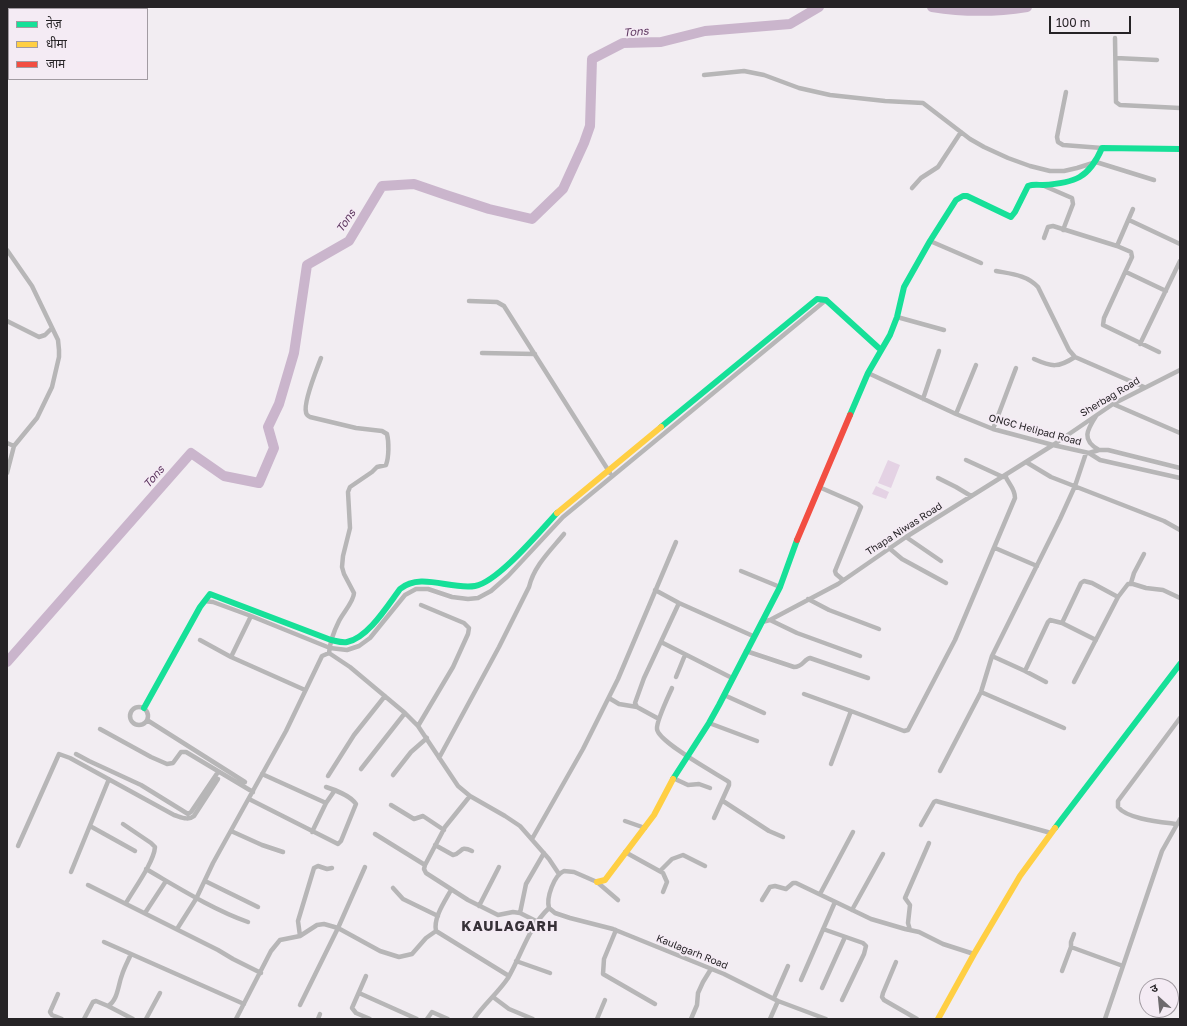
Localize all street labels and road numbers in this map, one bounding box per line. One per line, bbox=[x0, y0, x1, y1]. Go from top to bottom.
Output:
street label: Sherbag Road bbox=[1078, 375, 1142, 419]
street label: ONGC Helipad Road bbox=[987, 412, 1083, 448]
street label: Thapa Niwas Road bbox=[864, 500, 944, 558]
street label: Kaulagarh Road bbox=[654, 932, 730, 972]

